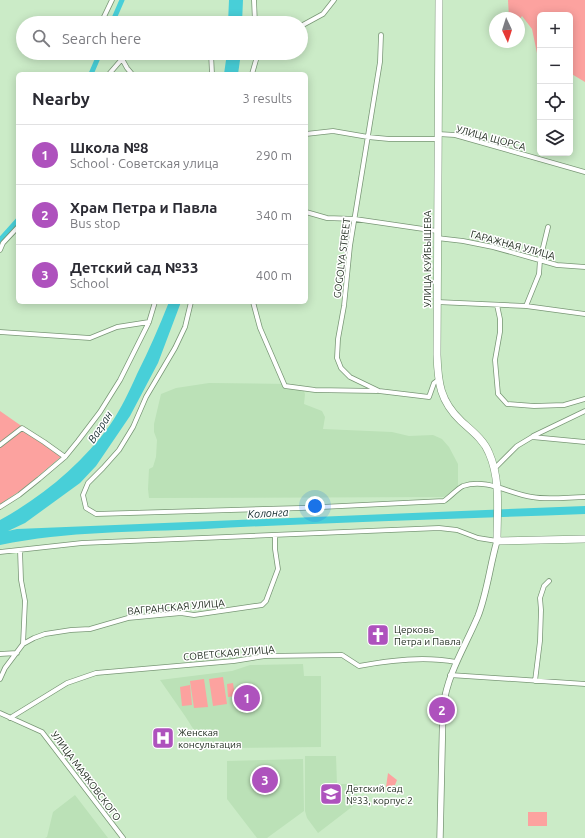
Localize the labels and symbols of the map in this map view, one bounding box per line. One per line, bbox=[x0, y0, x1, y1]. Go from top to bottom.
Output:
north arrow bbox=[489, 12, 525, 48]
street label: УЛИЦА ЩОРСА bbox=[455, 123, 528, 153]
street label: УЛИЦА КУЙБЫШЕВА bbox=[422, 210, 433, 308]
street label: GOGOLYA STREET bbox=[332, 217, 352, 299]
street label: ГАРАЖНАЯ УЛИЦА bbox=[470, 228, 557, 262]
water label: Вагран bbox=[85, 409, 115, 445]
your location bbox=[305, 496, 325, 516]
water label: Колонга bbox=[247, 506, 289, 520]
street label: ВАГРАНСКАЯ УЛИЦА bbox=[127, 597, 226, 617]
church icon: Церковь Петра и Павла bbox=[365, 622, 391, 648]
place label: Церковь Петра и Павла bbox=[394, 624, 461, 647]
street label: СОВЕТСКАЯ УЛИЦА bbox=[183, 643, 276, 662]
pin: 1 bbox=[234, 683, 260, 713]
pin: 2 bbox=[429, 695, 455, 725]
hospital icon: Женская консультация bbox=[150, 725, 176, 751]
place label: Женская консультация bbox=[178, 727, 241, 750]
street label: УЛИЦА МАЯКОВСКОГО bbox=[49, 729, 123, 823]
pin: 3 bbox=[252, 765, 278, 795]
school or university icon: Детский сад №33, корпус 2 bbox=[318, 781, 344, 807]
place label: Детский сад №33, корпус 2 bbox=[346, 783, 413, 806]

